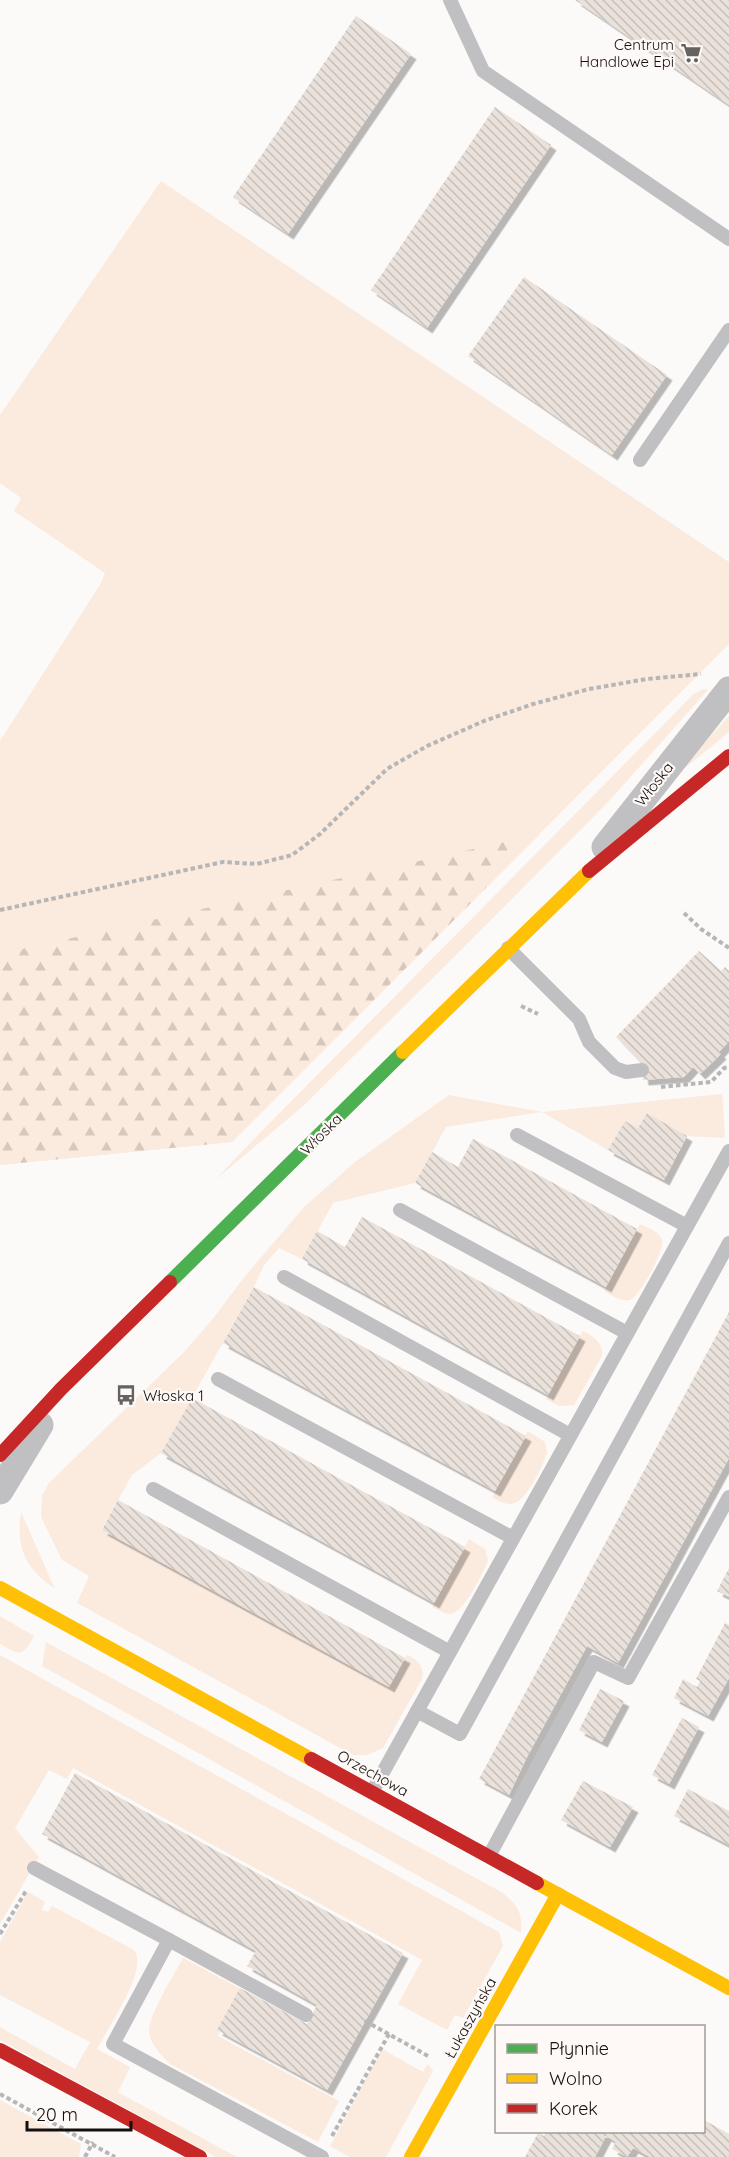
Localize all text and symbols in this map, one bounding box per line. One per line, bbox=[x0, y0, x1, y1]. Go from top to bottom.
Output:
place label: Centrum Handlowe Epi bbox=[579, 35, 674, 71]
supermarket icon: Centrum Handlowe Epi bbox=[679, 41, 703, 65]
street label: Włoska bbox=[631, 758, 677, 810]
street label: Włoska bbox=[296, 1109, 346, 1159]
bus stop icon: Włoska 1 bbox=[114, 1383, 138, 1407]
place label: Włoska 1 bbox=[143, 1386, 204, 1405]
street label: Orzechowa bbox=[334, 1746, 412, 1800]
street label: Łukaszyńska bbox=[440, 1974, 500, 2062]
legend bbox=[495, 2025, 705, 2133]
text: Płynnie bbox=[549, 2037, 609, 2060]
text: Wolno bbox=[549, 2067, 602, 2090]
scale bar bbox=[27, 2094, 130, 2132]
text: Korek bbox=[549, 2097, 598, 2120]
text: 20 m bbox=[36, 2103, 78, 2126]

